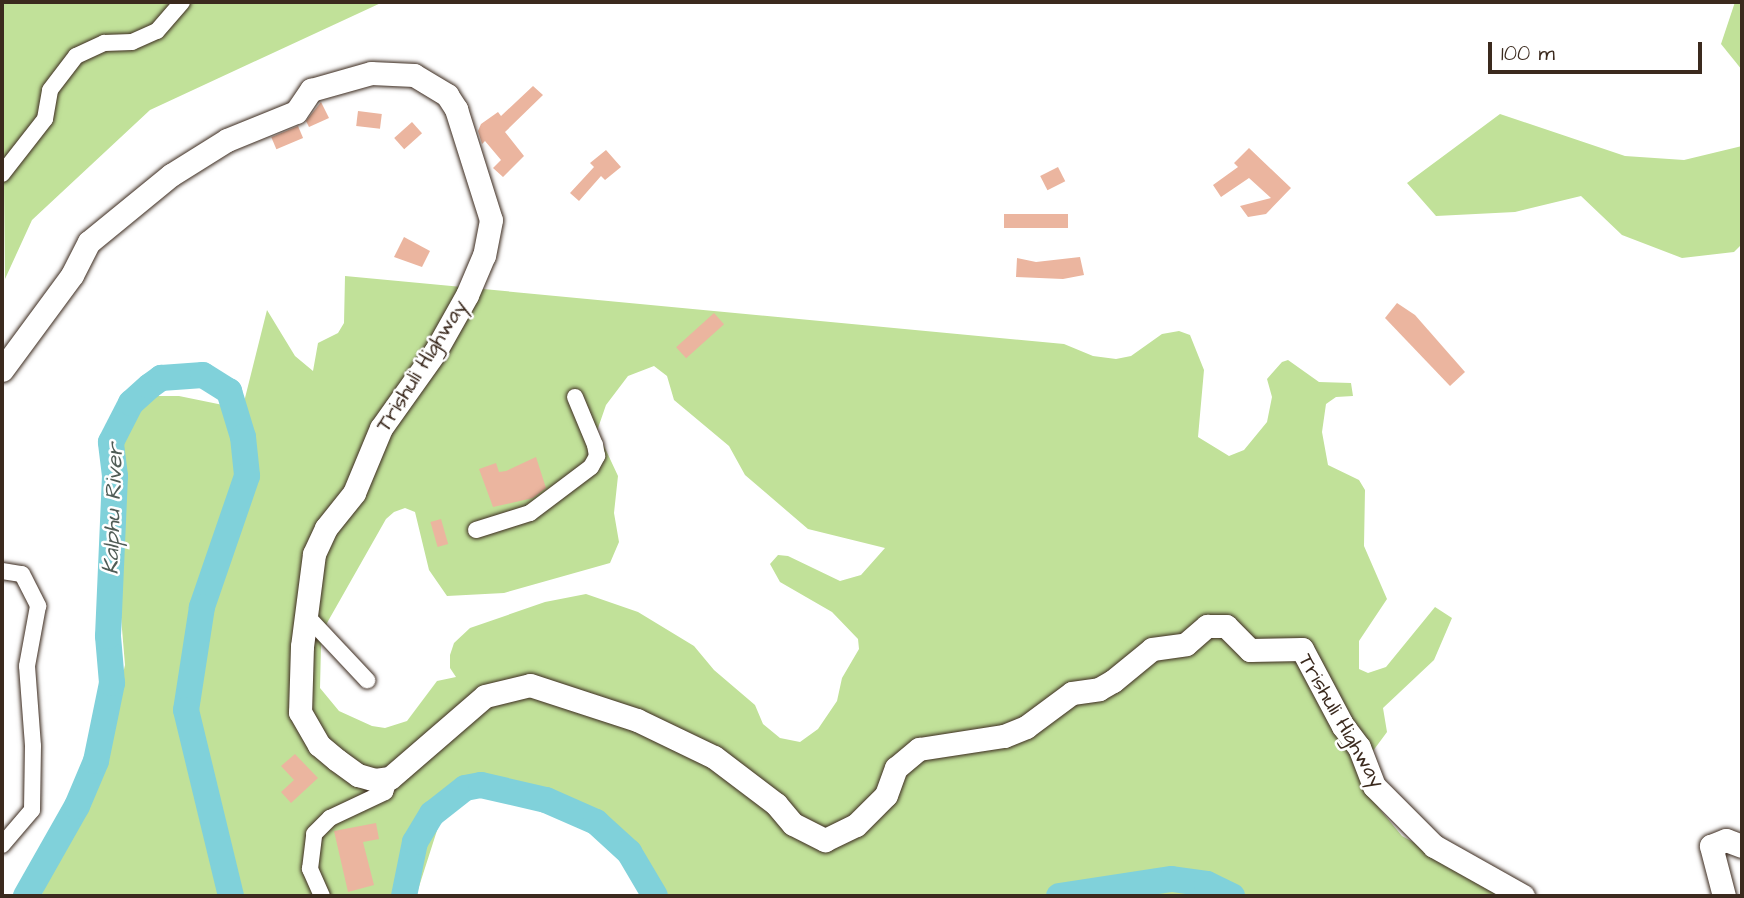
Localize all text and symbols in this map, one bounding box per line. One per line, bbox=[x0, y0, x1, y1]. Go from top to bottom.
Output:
scale bar bbox=[1492, 28, 1706, 72]
text: 100 m bbox=[1501, 39, 1555, 68]
street label: Trishuli Highway bbox=[371, 295, 473, 437]
water label: Kalphu River bbox=[97, 443, 129, 575]
street label: Trishuli Highway bbox=[1292, 649, 1390, 793]

